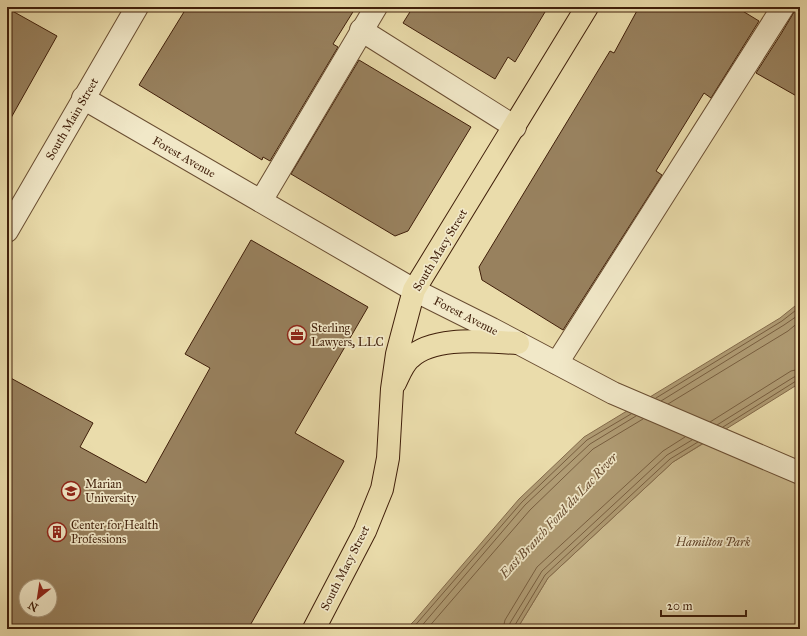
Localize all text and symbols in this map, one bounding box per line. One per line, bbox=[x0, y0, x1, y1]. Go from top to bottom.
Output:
street label: South Main Street bbox=[43, 75, 102, 163]
street label: Forest Avenue bbox=[150, 133, 218, 181]
street label: South Macy Street bbox=[410, 206, 470, 294]
street label: Forest Avenue bbox=[431, 294, 501, 338]
place label: Sterling Lawyers, LLC bbox=[311, 321, 384, 349]
office icon: Sterling Lawyers, LLC bbox=[286, 324, 308, 346]
water label: East Branch Fond du Lac River bbox=[496, 449, 621, 582]
place label: Marian University bbox=[85, 477, 137, 505]
school or university icon: Marian University bbox=[60, 480, 82, 502]
place label: Center for Health Professions bbox=[71, 518, 159, 546]
building icon: Center for Health Professions bbox=[46, 521, 68, 543]
street label: South Macy Street bbox=[318, 523, 373, 613]
park label: Hamilton Park bbox=[675, 535, 751, 549]
north arrow bbox=[18, 578, 58, 618]
scale bar bbox=[661, 592, 746, 618]
text: N bbox=[25, 598, 41, 614]
text: 20 m bbox=[667, 599, 693, 613]

